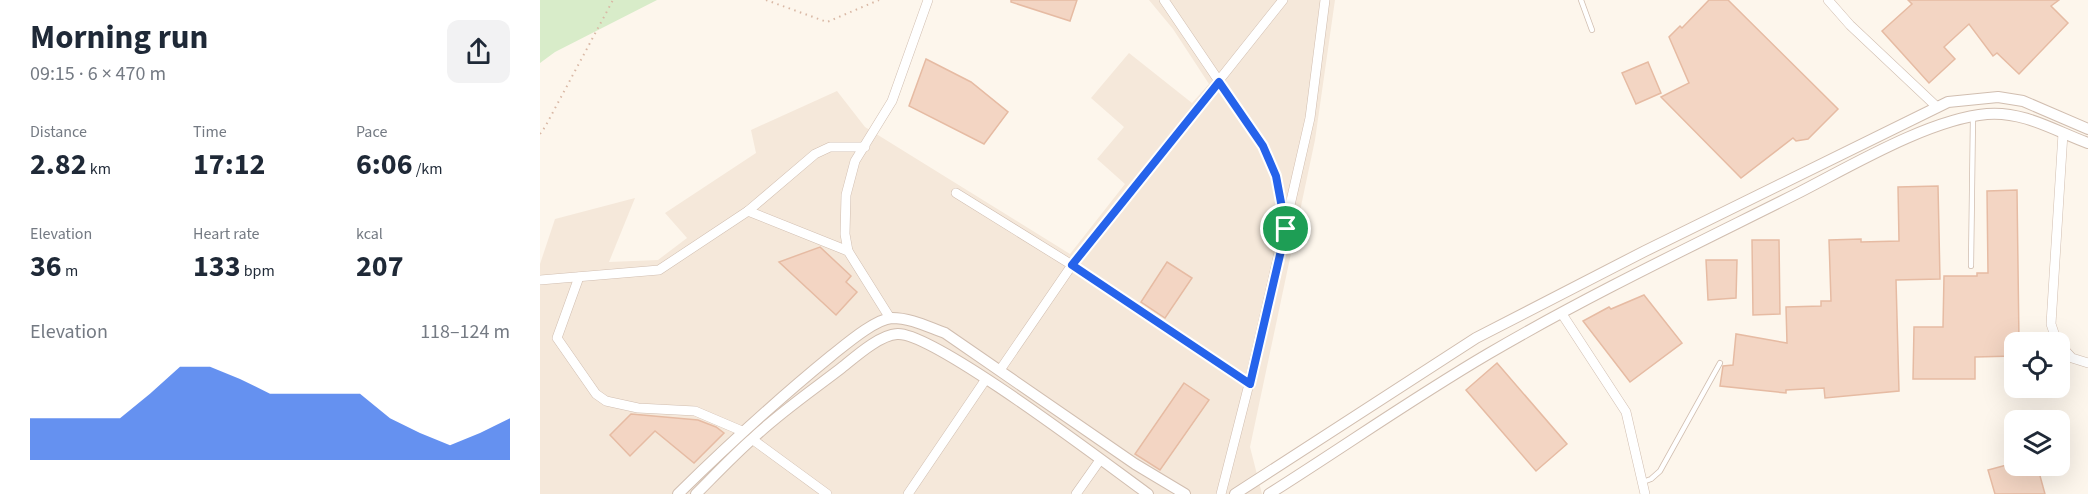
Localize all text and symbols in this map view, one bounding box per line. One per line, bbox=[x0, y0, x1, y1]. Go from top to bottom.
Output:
text: Morning run bbox=[30, 14, 208, 61]
button: share bbox=[447, 20, 510, 83]
text: 09:15 · 6 × 470 m bbox=[30, 60, 166, 88]
text: Distance bbox=[30, 121, 87, 143]
text: Time bbox=[193, 121, 227, 143]
text: Pace bbox=[356, 121, 387, 143]
text: 2.82 bbox=[30, 143, 87, 186]
text: 17:12 bbox=[193, 143, 265, 186]
text: 6:06 bbox=[356, 143, 413, 186]
text: km bbox=[87, 158, 111, 180]
text: /km bbox=[413, 158, 443, 180]
pin bbox=[1260, 203, 1311, 254]
icon: arrive bbox=[1269, 212, 1302, 245]
text: Elevation bbox=[30, 223, 92, 245]
text: Heart rate bbox=[193, 223, 260, 245]
text: kcal bbox=[356, 223, 383, 245]
text: 36 bbox=[30, 245, 62, 288]
text: 133 bbox=[193, 245, 241, 288]
text: 207 bbox=[356, 245, 404, 288]
text: m bbox=[62, 260, 78, 282]
text: bpm bbox=[241, 260, 275, 282]
text: Elevation bbox=[30, 318, 108, 346]
text: 118–124 m bbox=[420, 318, 510, 346]
map controls bbox=[2004, 332, 2070, 476]
button: locate bbox=[2004, 332, 2070, 398]
button: layers bbox=[2004, 410, 2070, 476]

